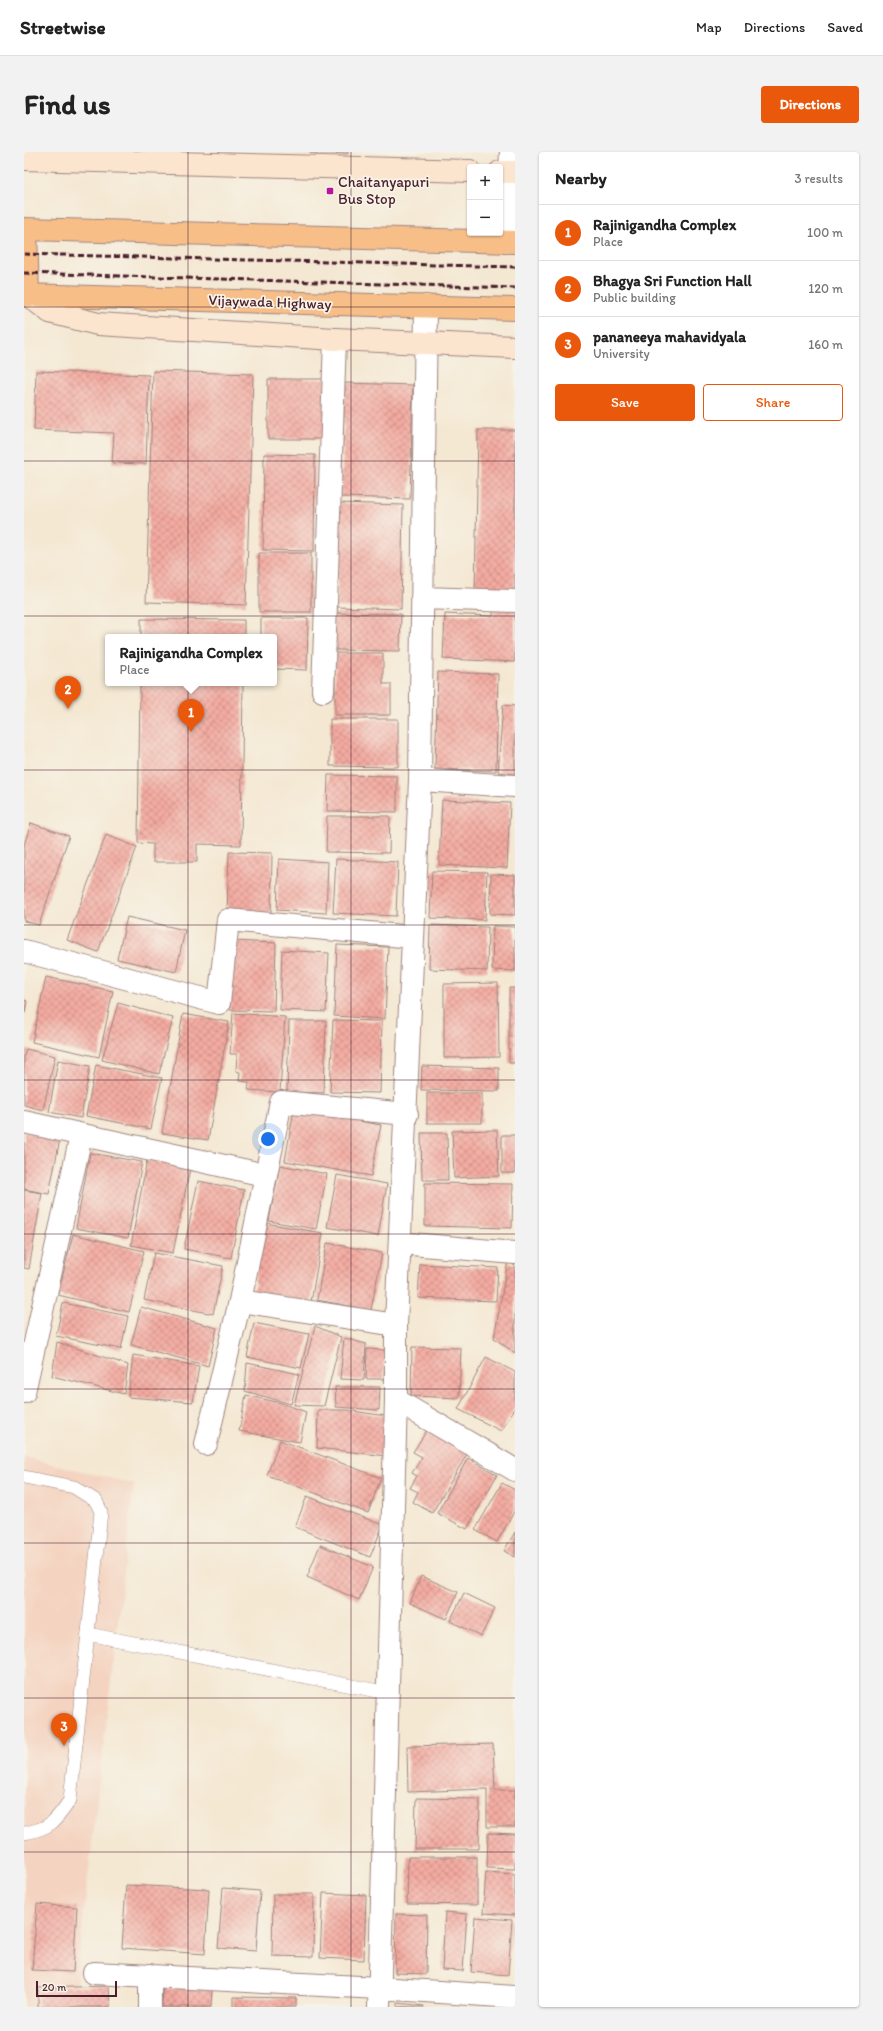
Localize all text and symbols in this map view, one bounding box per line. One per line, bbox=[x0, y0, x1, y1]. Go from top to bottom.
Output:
text: Streetwise bbox=[20, 16, 106, 39]
text: Map bbox=[696, 19, 722, 36]
text: Directions bbox=[744, 19, 805, 36]
text: Saved bbox=[827, 19, 863, 36]
button: Directions bbox=[761, 86, 859, 123]
text: Find us bbox=[24, 87, 111, 121]
map controls bbox=[467, 164, 503, 236]
button: + bbox=[467, 164, 503, 200]
text: Nearby bbox=[555, 168, 607, 188]
text: 3 results bbox=[794, 171, 843, 186]
place label: Chaitanyapuri Bus Stop bbox=[338, 173, 429, 208]
marker: Chaitanyapuri Bus Stop bbox=[325, 186, 335, 196]
button: − bbox=[467, 200, 503, 236]
text: Rajinigandha Complex bbox=[593, 216, 736, 234]
text: 1 bbox=[565, 225, 571, 240]
text: 100 m bbox=[807, 225, 843, 240]
text: Place bbox=[593, 234, 623, 249]
text: Bhagya Sri Function Hall bbox=[593, 272, 752, 290]
text: 2 bbox=[565, 281, 571, 296]
text: 120 m bbox=[808, 281, 843, 296]
text: Public building bbox=[593, 290, 676, 305]
street label: Vijaywada Highway bbox=[208, 291, 332, 313]
text: pananeeya mahavidyala bbox=[593, 328, 746, 346]
text: 3 bbox=[564, 337, 572, 352]
text: 160 m bbox=[808, 337, 843, 352]
text: University bbox=[593, 346, 650, 361]
button: Save bbox=[555, 384, 695, 421]
button: Share bbox=[703, 384, 843, 421]
popup bbox=[105, 634, 277, 686]
text: Rajinigandha Complex bbox=[119, 644, 263, 662]
text: Place bbox=[119, 662, 149, 677]
pin: 2 bbox=[55, 676, 81, 709]
pin: 1 bbox=[178, 699, 204, 732]
your location bbox=[258, 1129, 278, 1149]
pin: 3 bbox=[51, 1713, 77, 1746]
scale bar bbox=[36, 1979, 117, 1998]
text: 20 m bbox=[42, 1981, 66, 1994]

